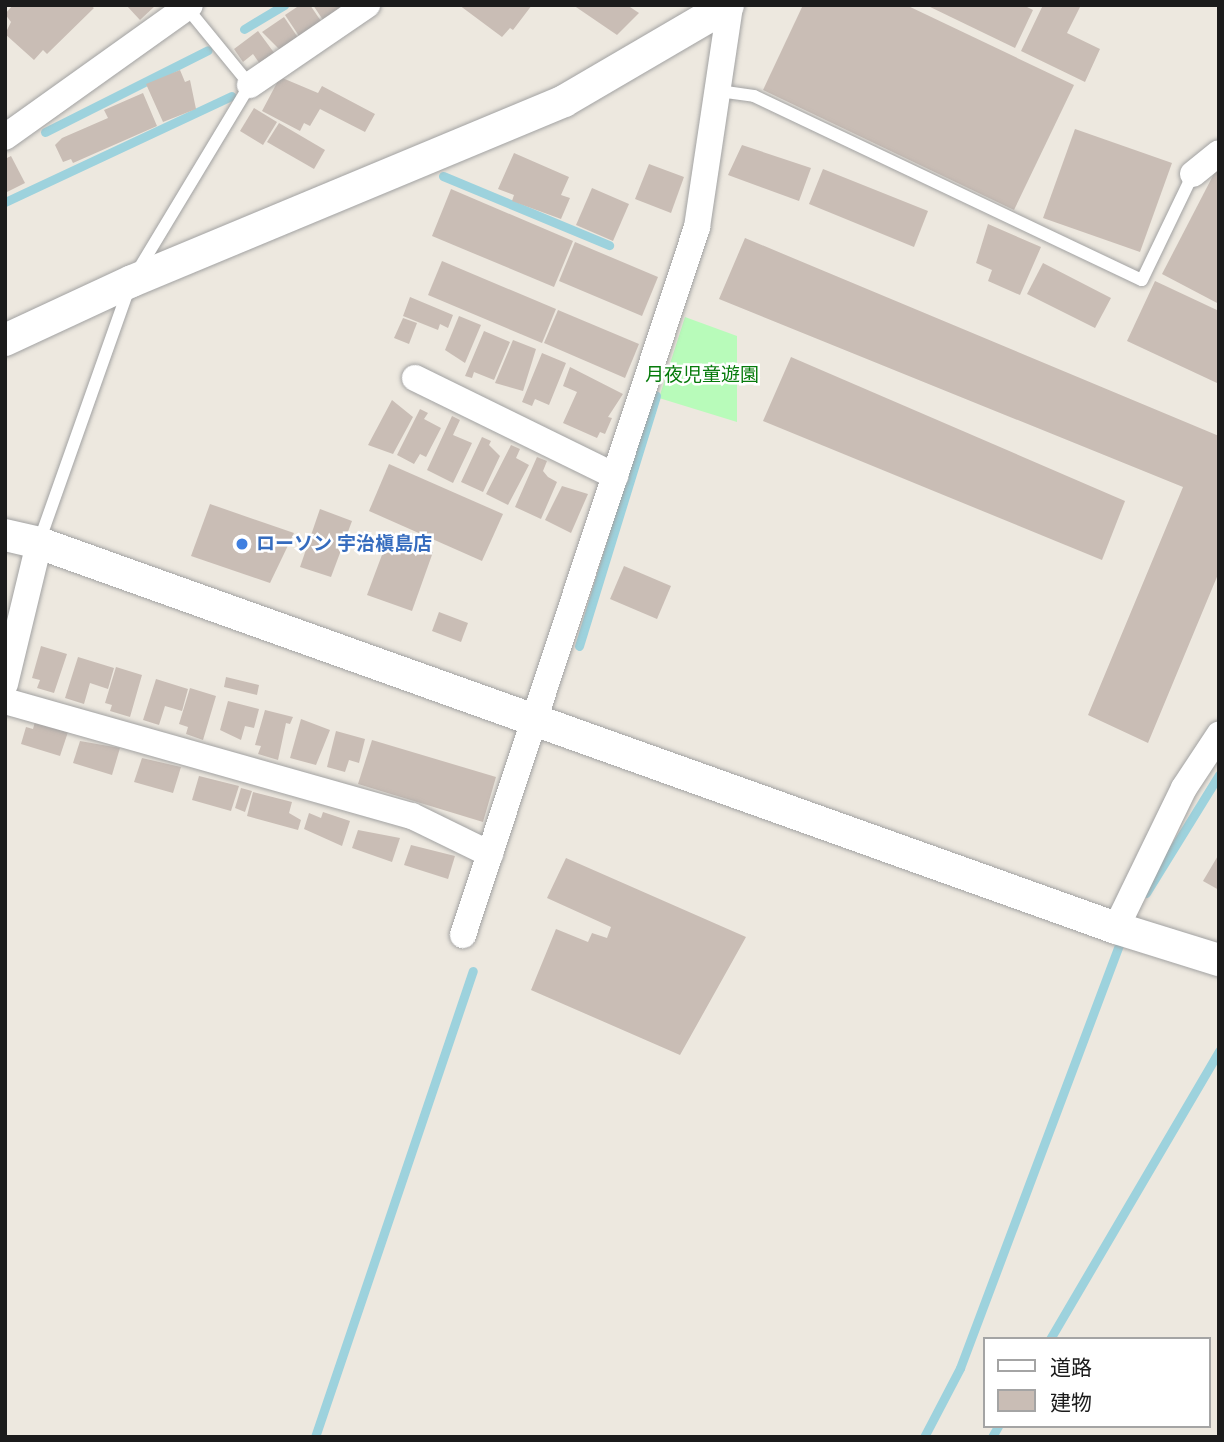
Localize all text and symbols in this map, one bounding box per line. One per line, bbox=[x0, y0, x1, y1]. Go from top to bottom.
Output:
park label: 月夜児童遊園 bbox=[645, 364, 759, 386]
place label: ローソン 宇治槇島店 bbox=[256, 533, 432, 555]
marker: ローソン 宇治槇島店 bbox=[234, 536, 250, 552]
legend bbox=[982, 1337, 1210, 1428]
text: 道路 bbox=[1050, 1356, 1092, 1379]
text: 建物 bbox=[1050, 1391, 1092, 1414]

